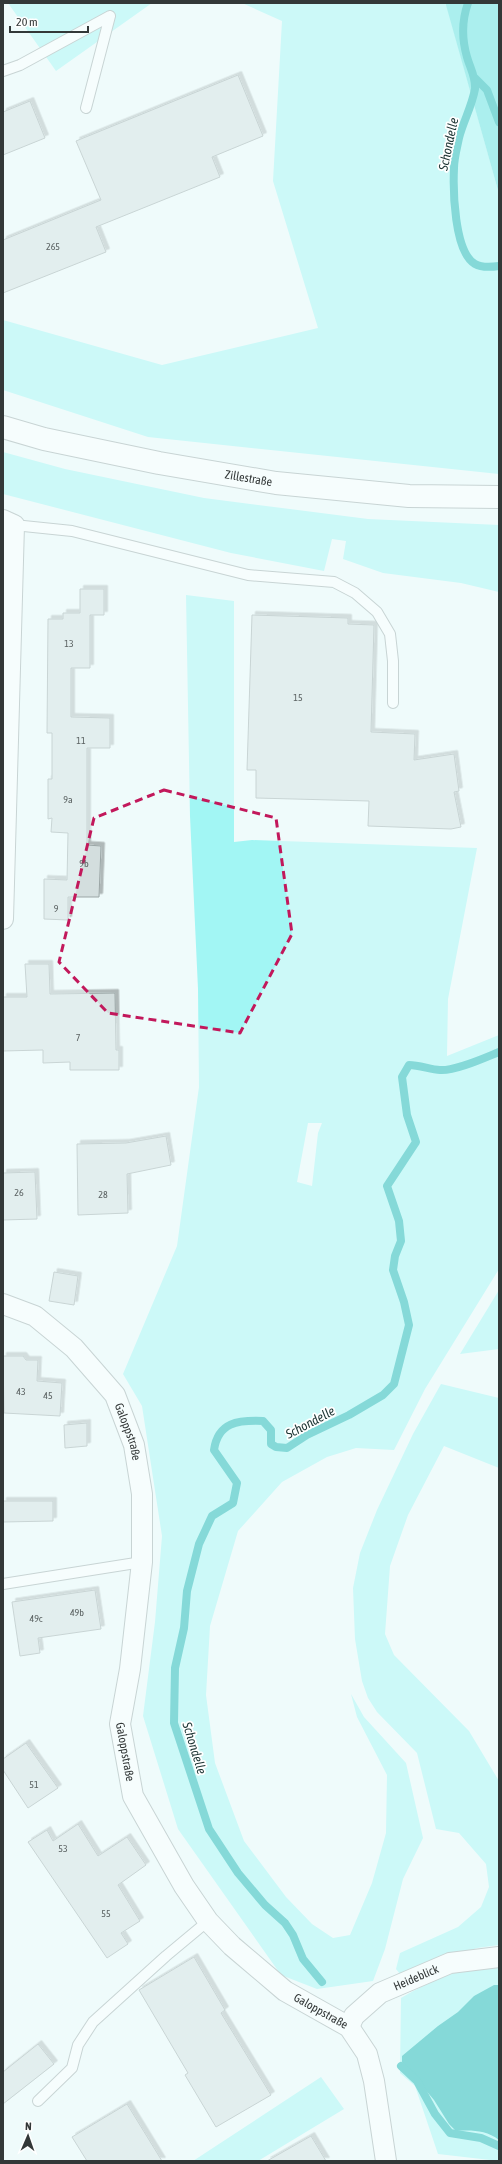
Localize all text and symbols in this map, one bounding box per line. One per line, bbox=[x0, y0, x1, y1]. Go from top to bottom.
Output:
scale bar bbox=[10, 8, 88, 34]
text: 20 m bbox=[16, 15, 38, 29]
water label: Schondelle bbox=[435, 116, 461, 173]
house number: 265 bbox=[46, 241, 60, 252]
street label: Zillestraße bbox=[224, 467, 273, 489]
house number: 13 bbox=[64, 638, 74, 649]
house number: 15 bbox=[293, 692, 303, 703]
house number: 11 bbox=[76, 735, 86, 746]
house number: 9a bbox=[63, 794, 73, 805]
house number: 9b bbox=[79, 858, 89, 869]
house number: 9 bbox=[54, 903, 59, 914]
house number: 7 bbox=[76, 1032, 81, 1043]
house number: 26 bbox=[14, 1187, 24, 1198]
house number: 28 bbox=[98, 1189, 108, 1200]
house number: 43 bbox=[16, 1386, 26, 1397]
house number: 45 bbox=[43, 1390, 53, 1401]
street label: Galoppstraße bbox=[112, 1401, 143, 1461]
water label: Schondelle bbox=[282, 1403, 338, 1442]
house number: 49b bbox=[70, 1607, 84, 1618]
house number: 49c bbox=[29, 1613, 43, 1624]
water label: Schondelle bbox=[179, 1719, 210, 1776]
street label: Galoppstraße bbox=[113, 1721, 137, 1783]
house number: 51 bbox=[29, 1779, 39, 1790]
house number: 53 bbox=[58, 1843, 68, 1854]
house number: 55 bbox=[101, 1908, 111, 1919]
street label: Heideblick bbox=[391, 1961, 441, 1993]
street label: Galoppstraße bbox=[291, 1990, 350, 2032]
north arrow bbox=[8, 2116, 48, 2156]
text: N bbox=[25, 2120, 32, 2132]

